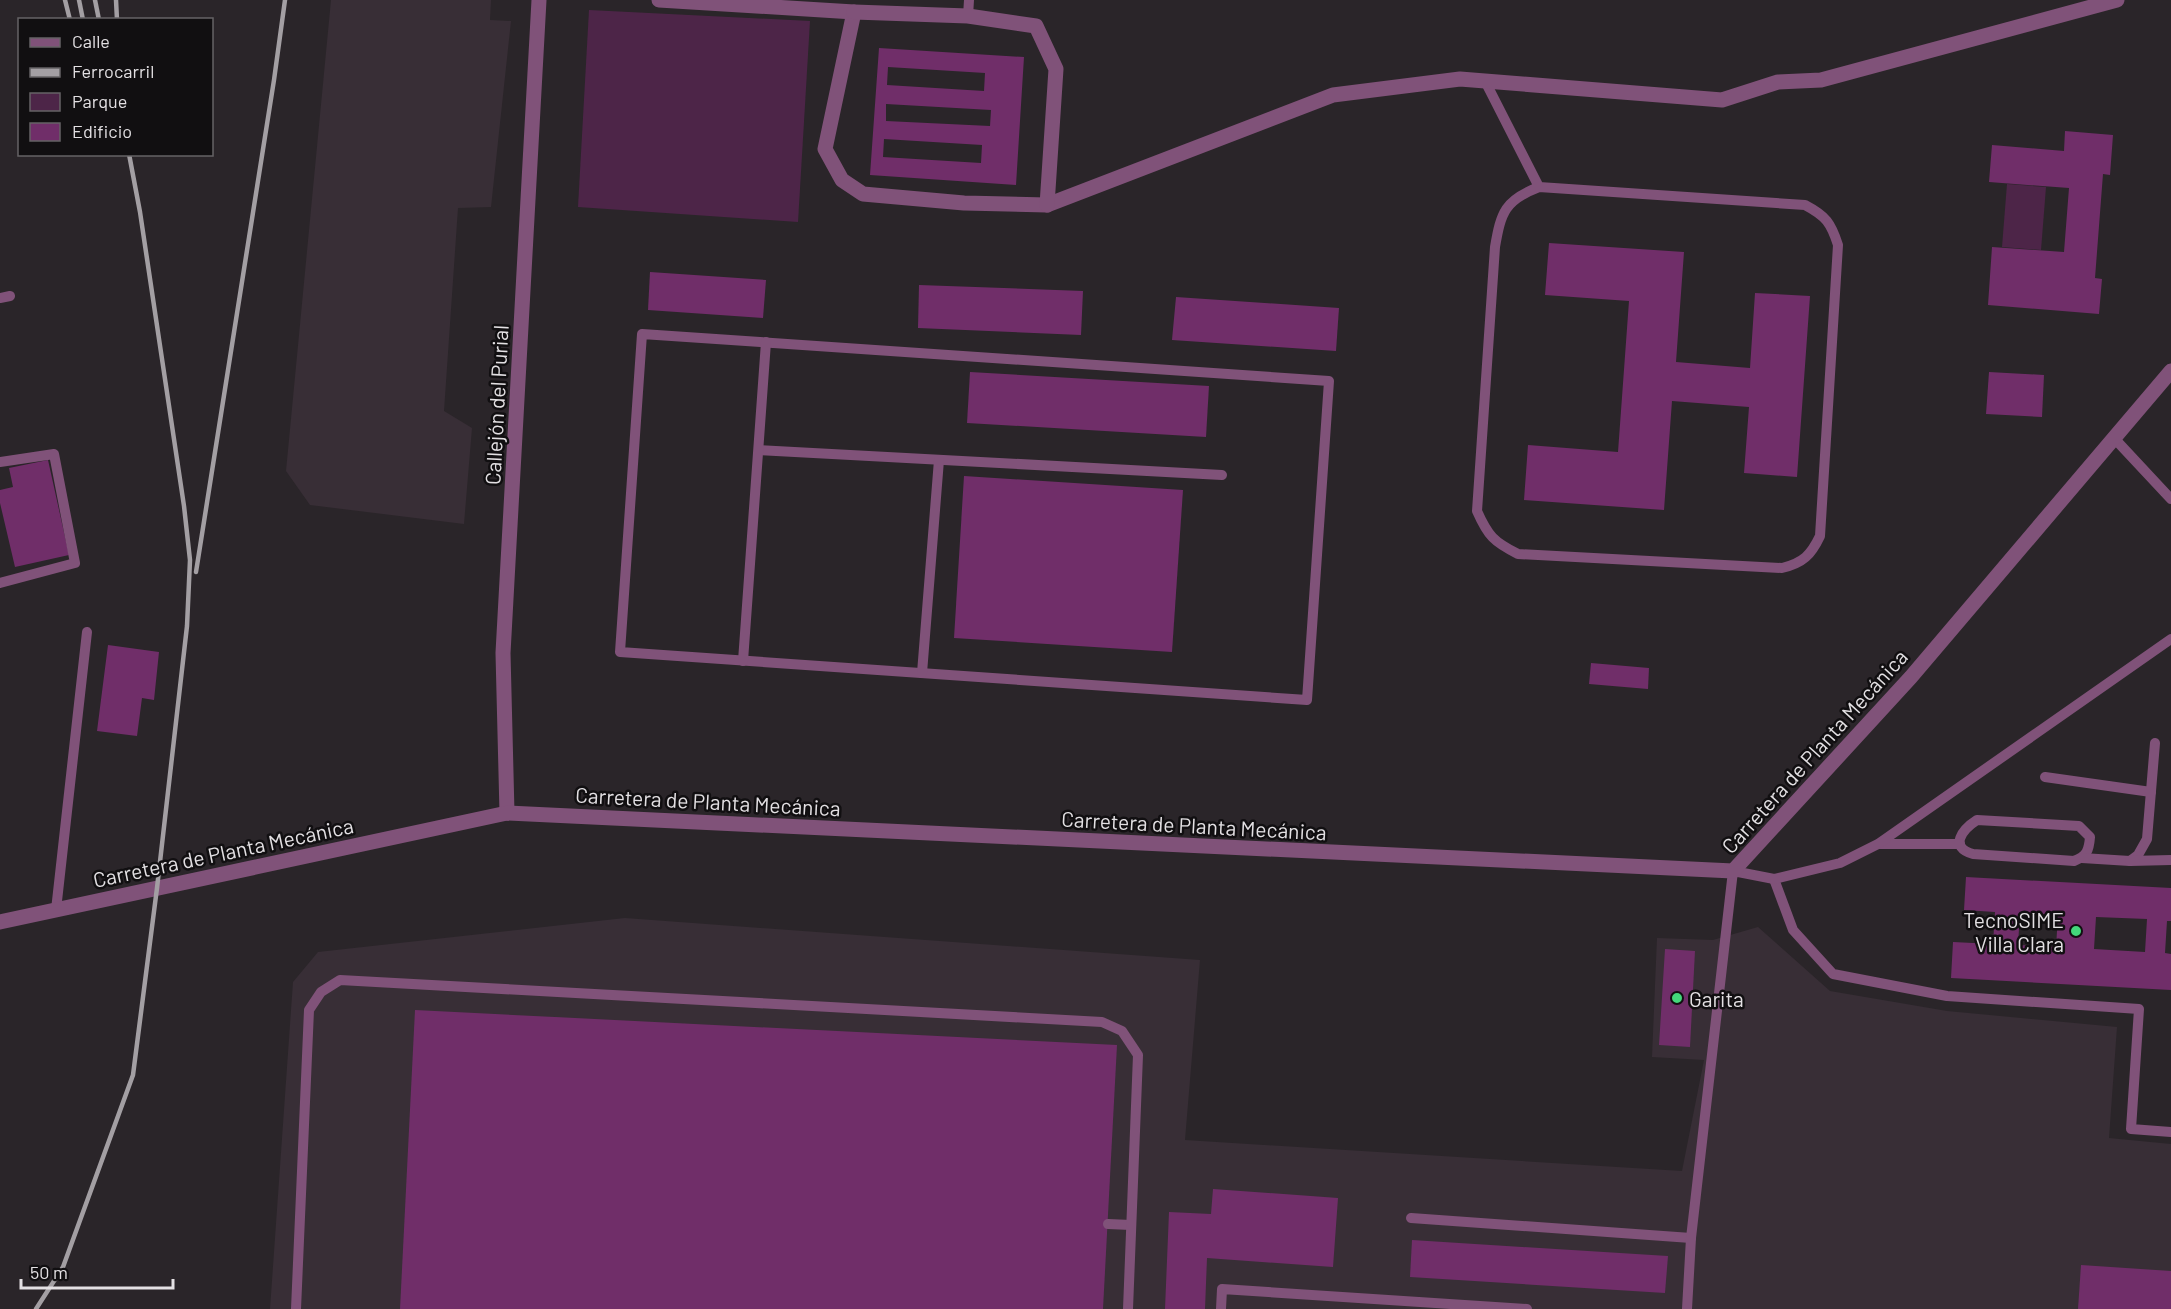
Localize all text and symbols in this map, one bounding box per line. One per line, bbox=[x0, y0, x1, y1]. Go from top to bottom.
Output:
legend bbox=[18, 18, 213, 156]
text: Calle bbox=[72, 30, 110, 52]
text: Ferrocarril bbox=[72, 60, 154, 82]
text: Parque bbox=[72, 90, 127, 112]
text: Edificio bbox=[72, 120, 132, 142]
street label: Callejón del Purial bbox=[479, 324, 513, 486]
street label: Carretera de Planta Mecánica bbox=[1716, 644, 1912, 858]
street label: Carretera de Planta Mecánica bbox=[575, 782, 841, 820]
street label: Carretera de Planta Mecánica bbox=[1061, 806, 1327, 844]
street label: Carretera de Planta Mecánica bbox=[91, 812, 355, 892]
place label: TecnoSIME Villa Clara bbox=[1963, 907, 2064, 956]
marker: TecnoSIME Villa Clara bbox=[2069, 924, 2083, 938]
place label: Garita bbox=[1689, 986, 1744, 1011]
marker: Garita bbox=[1670, 991, 1684, 1005]
scale bar bbox=[21, 1252, 172, 1290]
text: 50 m bbox=[30, 1261, 68, 1283]

